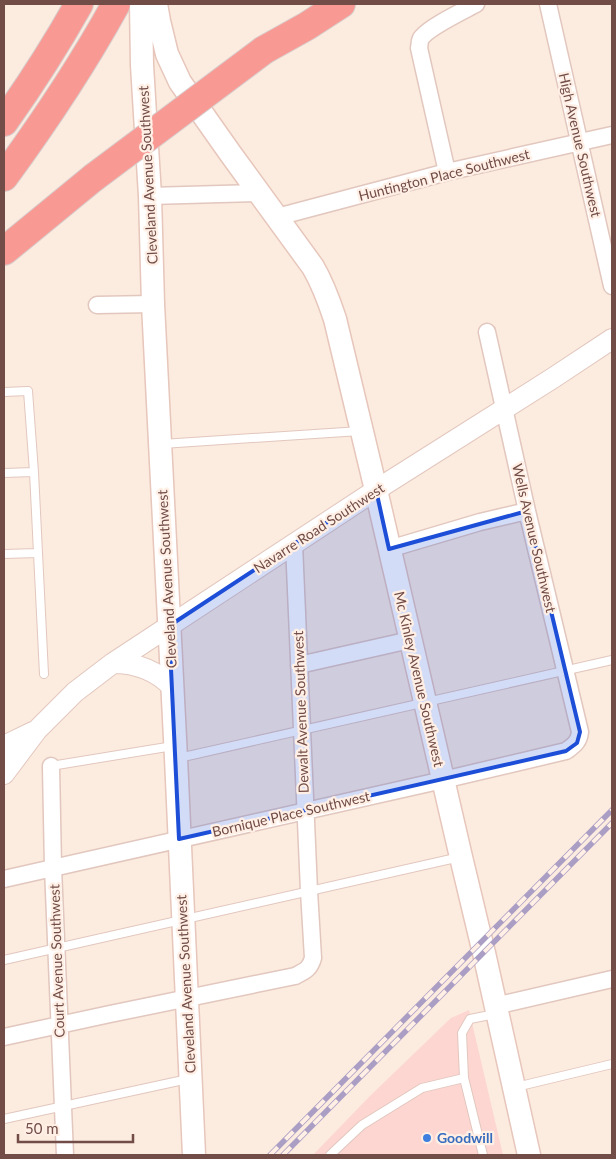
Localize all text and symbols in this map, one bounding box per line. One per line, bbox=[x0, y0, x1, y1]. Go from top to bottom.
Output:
street label: High Avenue Southwest bbox=[556, 71, 605, 219]
street label: Cleveland Avenue Southwest bbox=[134, 85, 161, 265]
street label: Huntington Place Southwest bbox=[357, 145, 531, 204]
street label: Wells Avenue Southwest bbox=[509, 462, 560, 614]
street label: Navarre Road Southwest bbox=[250, 479, 387, 576]
street label: Cleveland Avenue Southwest bbox=[153, 489, 180, 669]
street label: Mc Kinley Avenue Southwest bbox=[391, 590, 448, 768]
street label: Dewalt Avenue Southwest bbox=[289, 630, 312, 794]
street label: Bornique Place Southwest bbox=[210, 787, 371, 840]
street label: Court Avenue Southwest bbox=[45, 884, 68, 1038]
street label: Cleveland Avenue Southwest bbox=[172, 894, 199, 1074]
scale bar bbox=[18, 1112, 132, 1144]
text: 50 m bbox=[25, 1119, 59, 1137]
place label: Goodwill bbox=[437, 1129, 493, 1146]
marker: Goodwill bbox=[421, 1132, 433, 1144]

